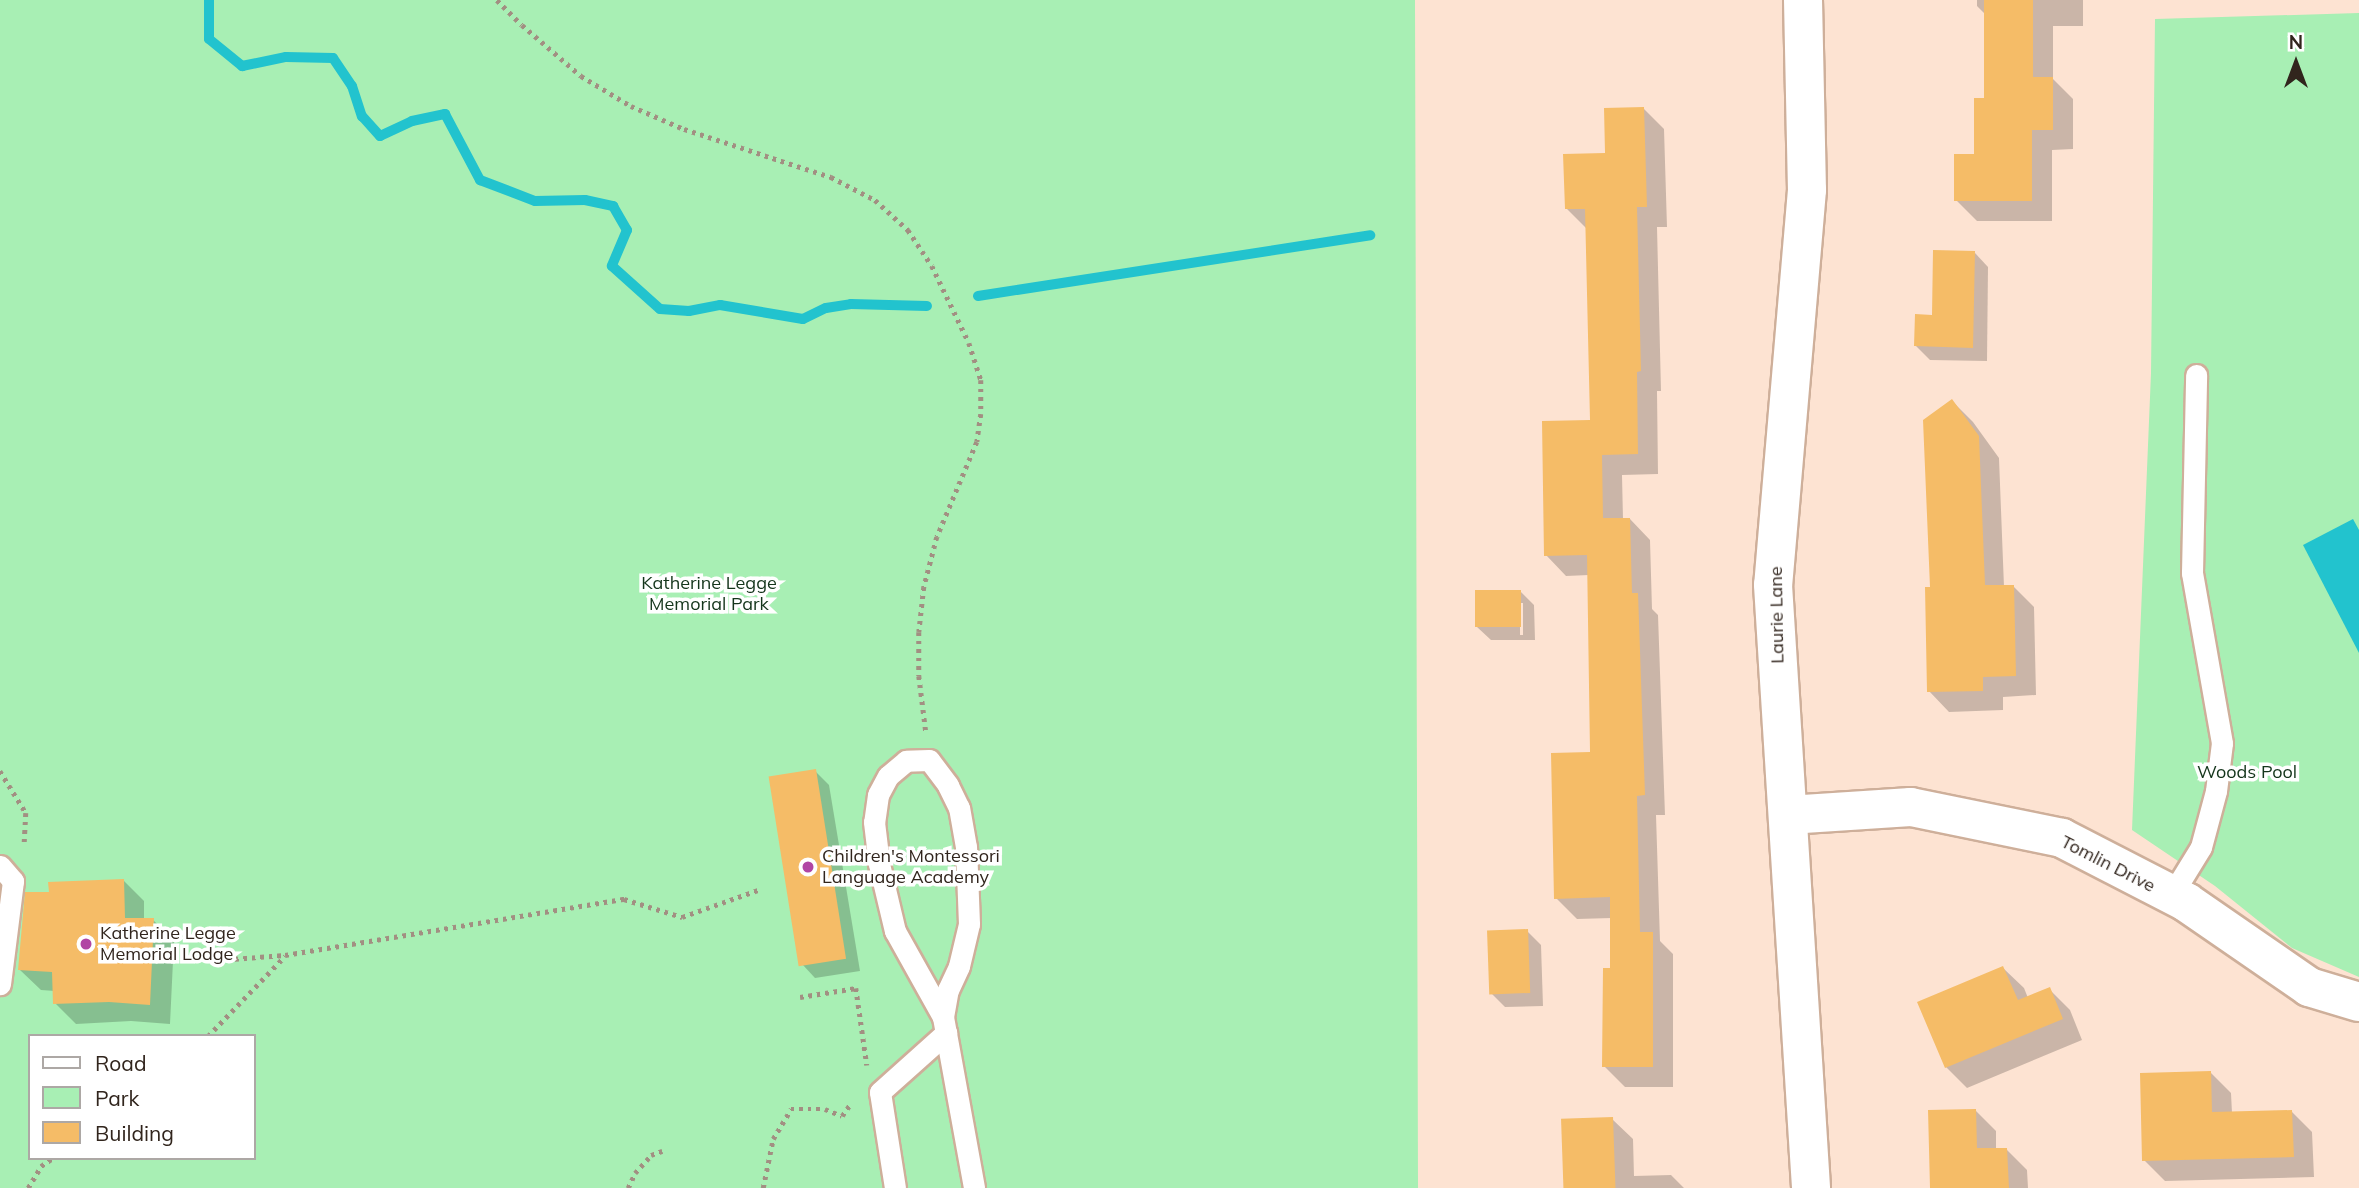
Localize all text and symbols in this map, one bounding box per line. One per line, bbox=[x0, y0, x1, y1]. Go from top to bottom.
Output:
north arrow bbox=[2261, 28, 2331, 98]
text: N bbox=[2289, 30, 2303, 54]
street label: Laurie Lane bbox=[1765, 566, 1789, 664]
park label: Katherine Legge Memorial Park bbox=[641, 573, 777, 616]
park label: Woods Pool bbox=[2197, 761, 2297, 783]
street label: Tomlin Drive bbox=[2057, 831, 2159, 897]
place label: Children's Montessori Language Academy bbox=[822, 846, 1000, 888]
marker: Children's Montessori Language Academy bbox=[800, 859, 816, 875]
place label: Katherine Legge Memorial Lodge bbox=[100, 923, 236, 965]
marker: Katherine Legge Memorial Lodge bbox=[78, 936, 94, 952]
legend bbox=[28, 1034, 256, 1160]
text: Road bbox=[95, 1050, 146, 1076]
text: Park bbox=[95, 1085, 139, 1111]
text: Building bbox=[95, 1120, 174, 1146]

